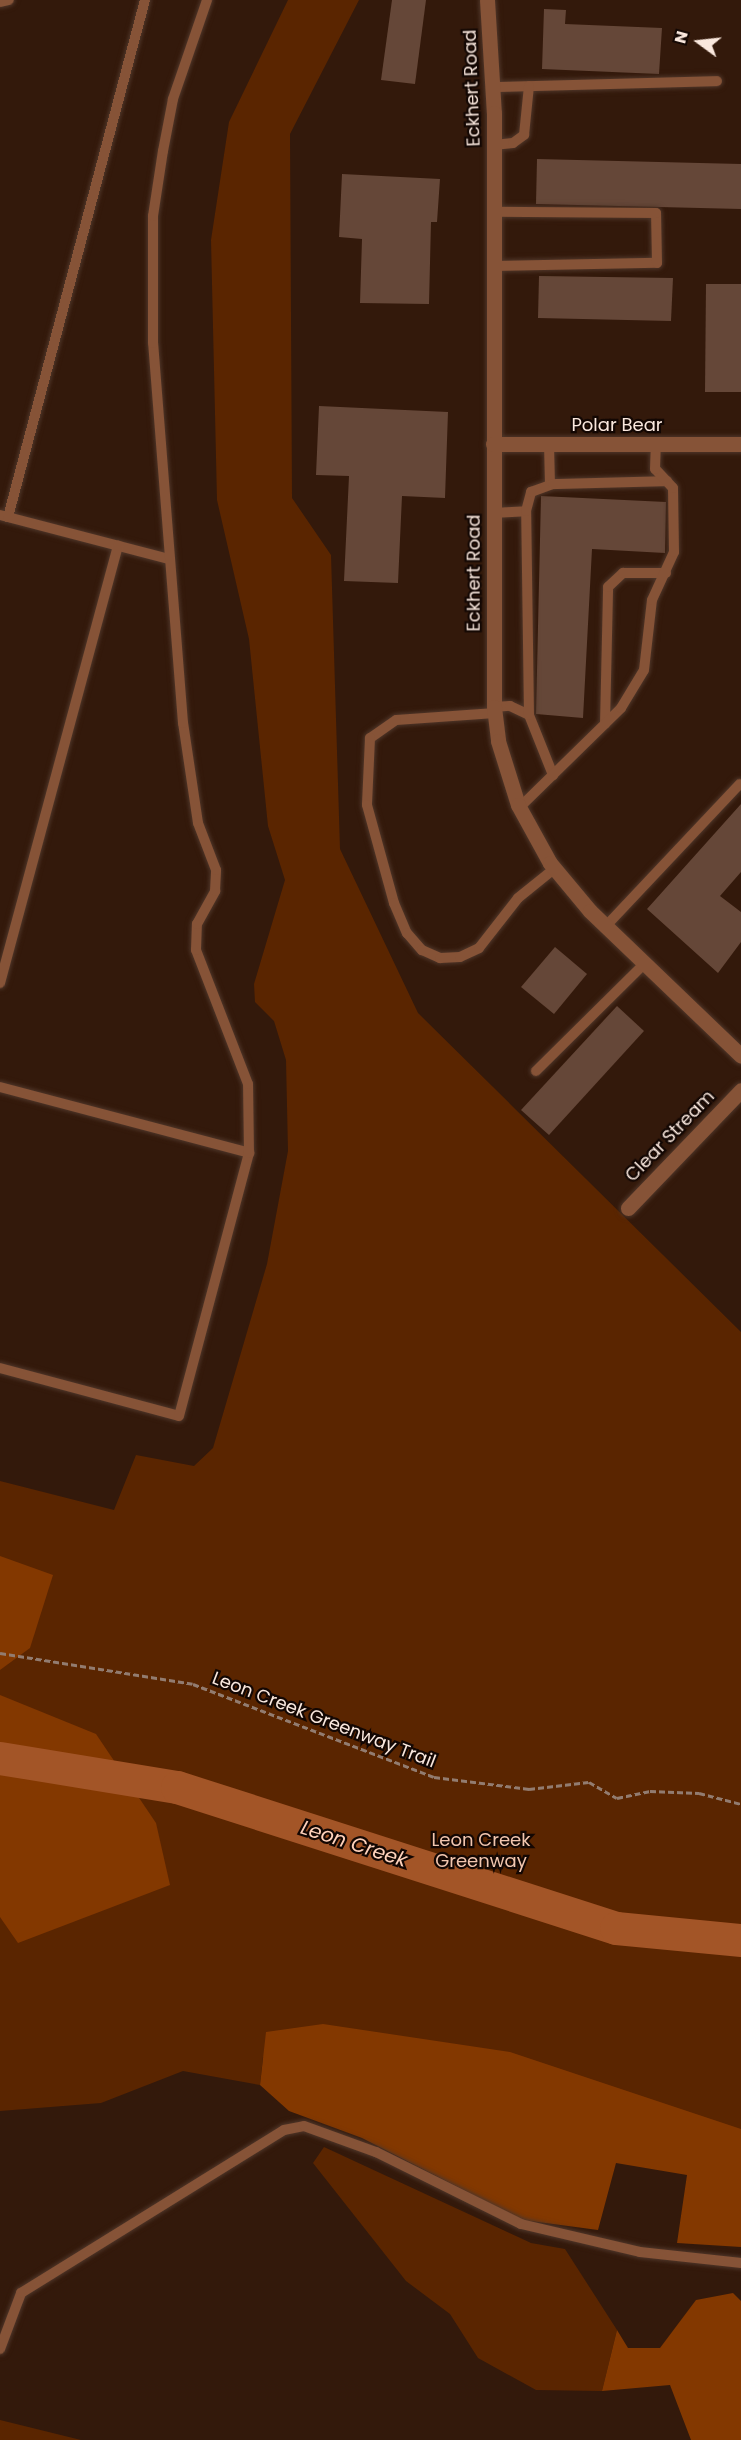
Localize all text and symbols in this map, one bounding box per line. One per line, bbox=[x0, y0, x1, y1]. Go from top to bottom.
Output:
north arrow bbox=[669, 12, 729, 72]
text: N bbox=[668, 28, 694, 46]
street label: Eckhert Road bbox=[459, 29, 485, 147]
street label: Polar Bear bbox=[571, 414, 663, 436]
street label: Eckhert Road bbox=[463, 515, 485, 631]
street label: Clear Stream bbox=[621, 1086, 719, 1186]
street label: Leon Creek Greenway Trail bbox=[209, 1667, 439, 1773]
water label: Leon Creek bbox=[298, 1815, 410, 1873]
park label: Leon Creek Greenway bbox=[432, 1830, 530, 1872]

